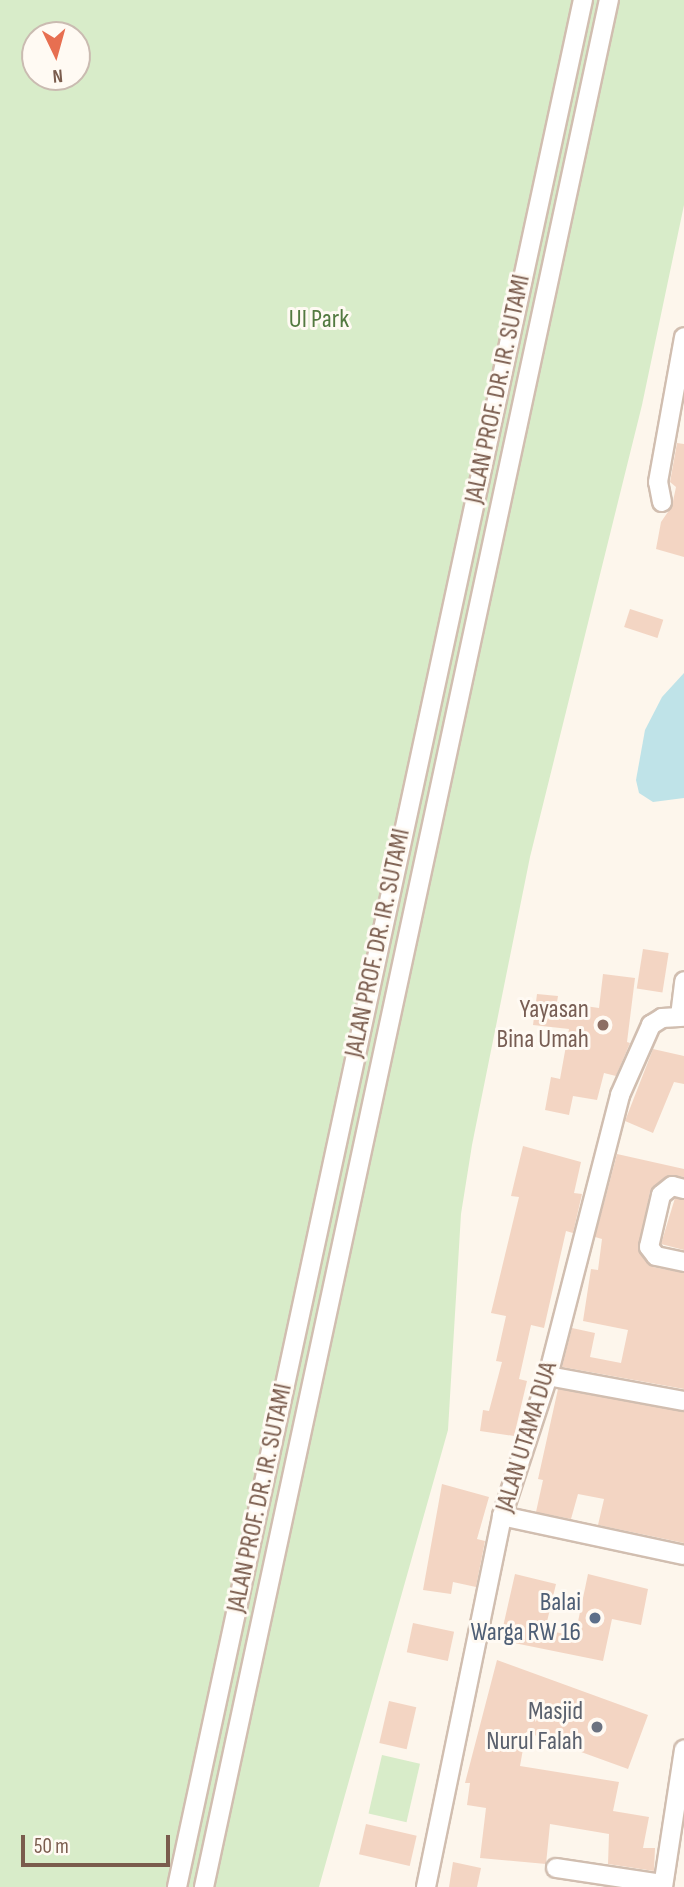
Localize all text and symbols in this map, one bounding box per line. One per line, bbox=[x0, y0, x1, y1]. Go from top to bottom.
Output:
north arrow bbox=[21, 21, 91, 91]
text: N bbox=[52, 64, 64, 87]
street label: JALAN PROF. DR. IR. SUTAMI bbox=[459, 272, 537, 506]
park label: UI Park bbox=[289, 304, 349, 336]
street label: JALAN PROF. DR. IR. SUTAMI bbox=[339, 826, 417, 1060]
place label: Yayasan Bina Umah bbox=[497, 994, 589, 1056]
marker: Yayasan Bina Umah bbox=[595, 1017, 611, 1033]
street label: JALAN UTAMA DUA bbox=[489, 1358, 565, 1516]
street label: JALAN PROF. DR. IR. SUTAMI bbox=[221, 1381, 299, 1615]
place label: Balai Warga RW 16 bbox=[470, 1587, 581, 1648]
marker: Balai Warga RW 16 bbox=[587, 1610, 603, 1626]
place label: Masjid Nurul Falah bbox=[486, 1696, 583, 1758]
marker: Masjid Nurul Falah bbox=[589, 1719, 605, 1735]
scale bar bbox=[24, 1820, 173, 1864]
text: 50 m bbox=[34, 1834, 69, 1859]

